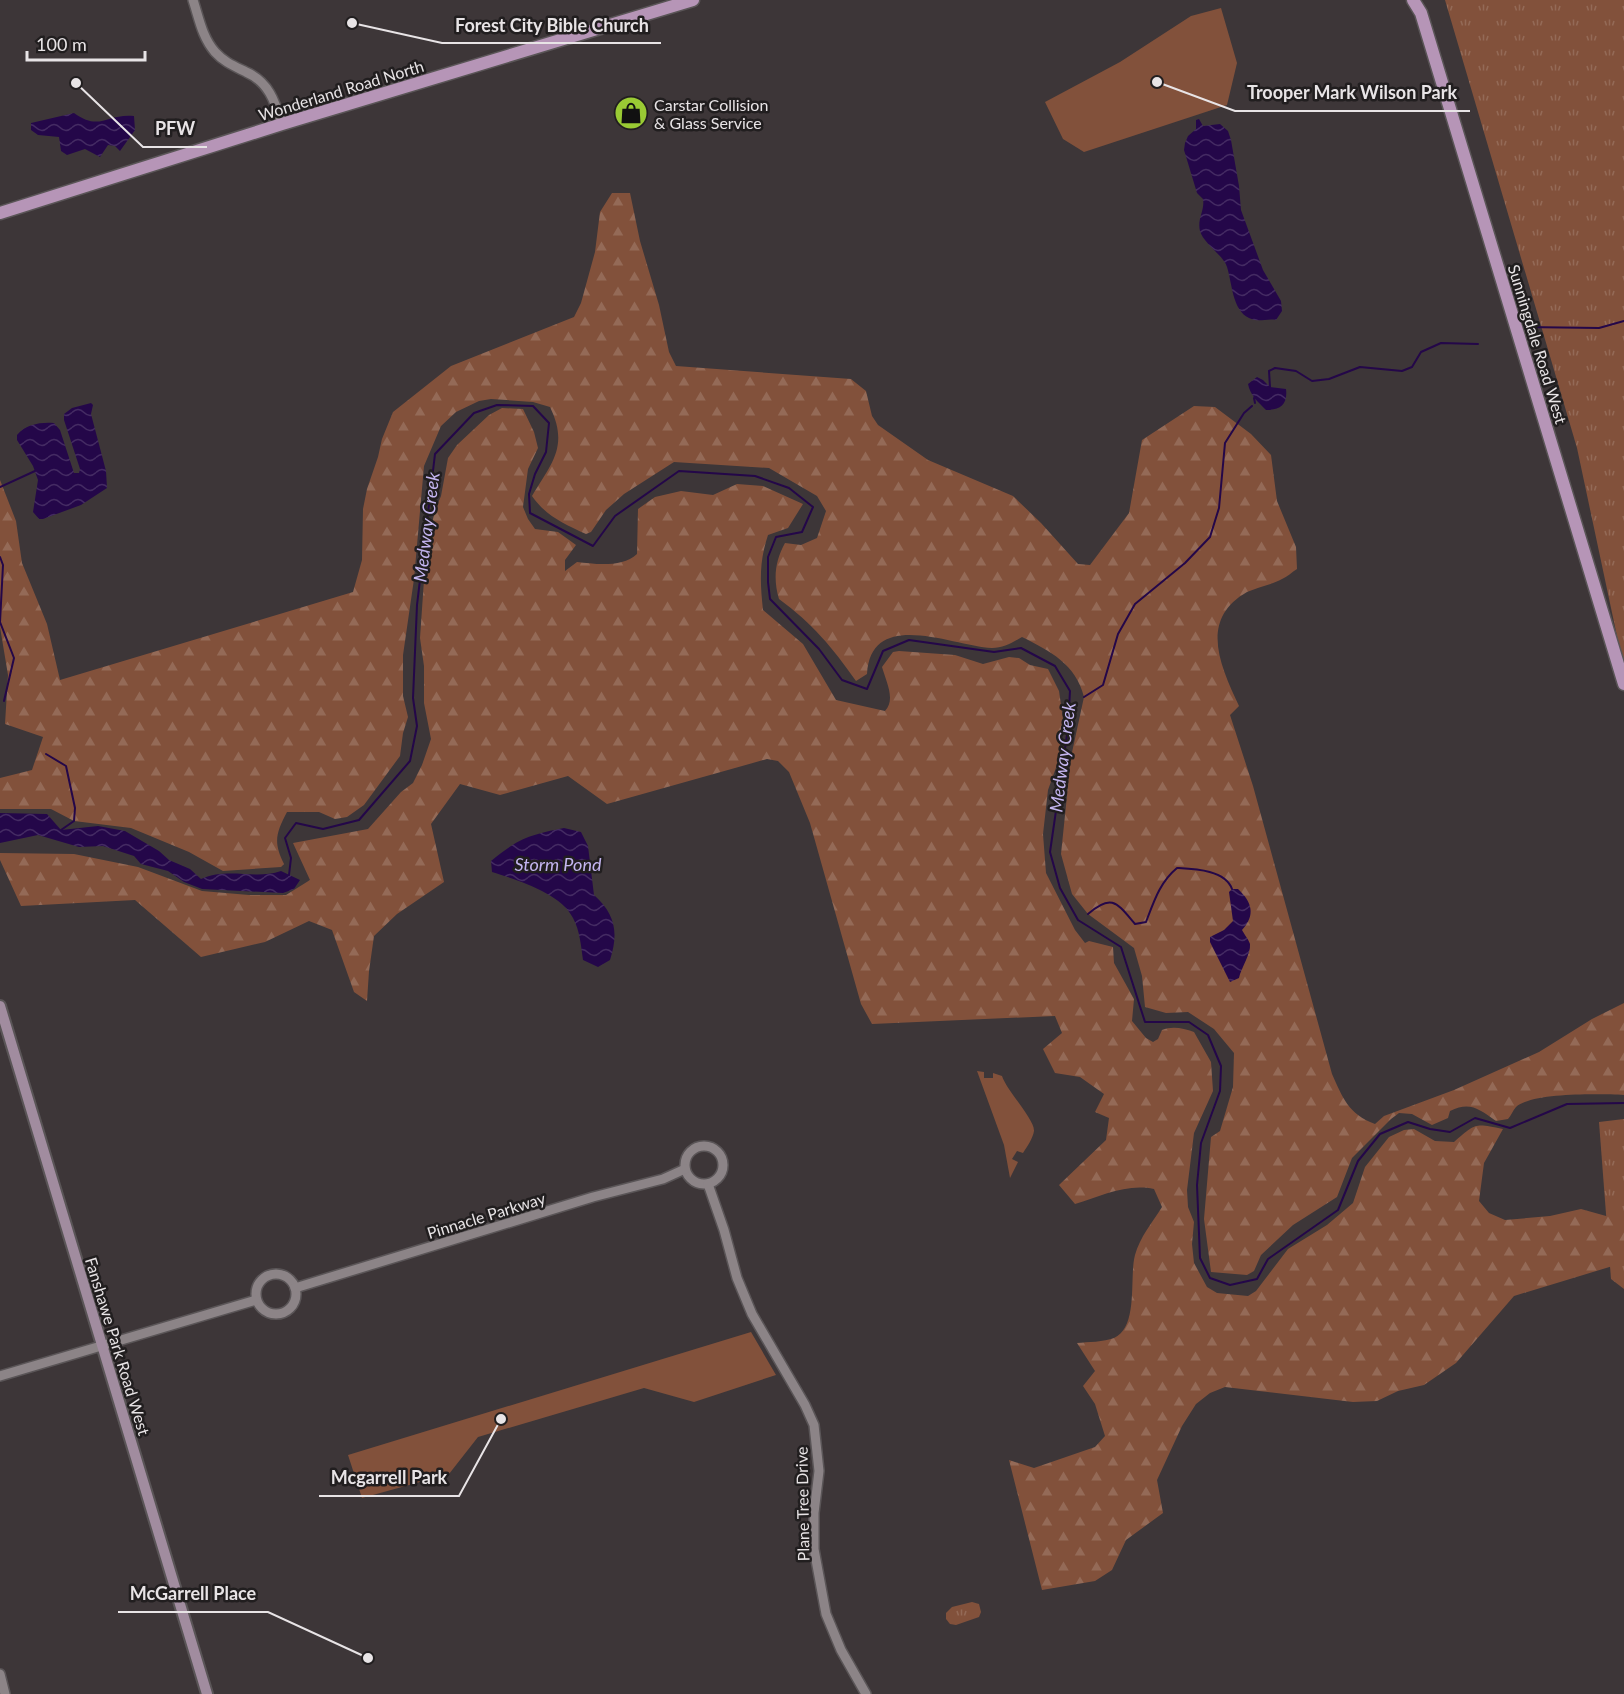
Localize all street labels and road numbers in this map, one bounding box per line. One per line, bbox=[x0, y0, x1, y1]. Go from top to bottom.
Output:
street label: Wonderland Road North bbox=[256, 56, 426, 124]
street label: Sunningdale Road West bbox=[1505, 262, 1571, 426]
street label: Pinnacle Parkway bbox=[424, 1188, 548, 1242]
street label: Fanshawe Park Road West bbox=[82, 1255, 154, 1438]
street label: Plane Tree Drive bbox=[792, 1447, 812, 1561]

